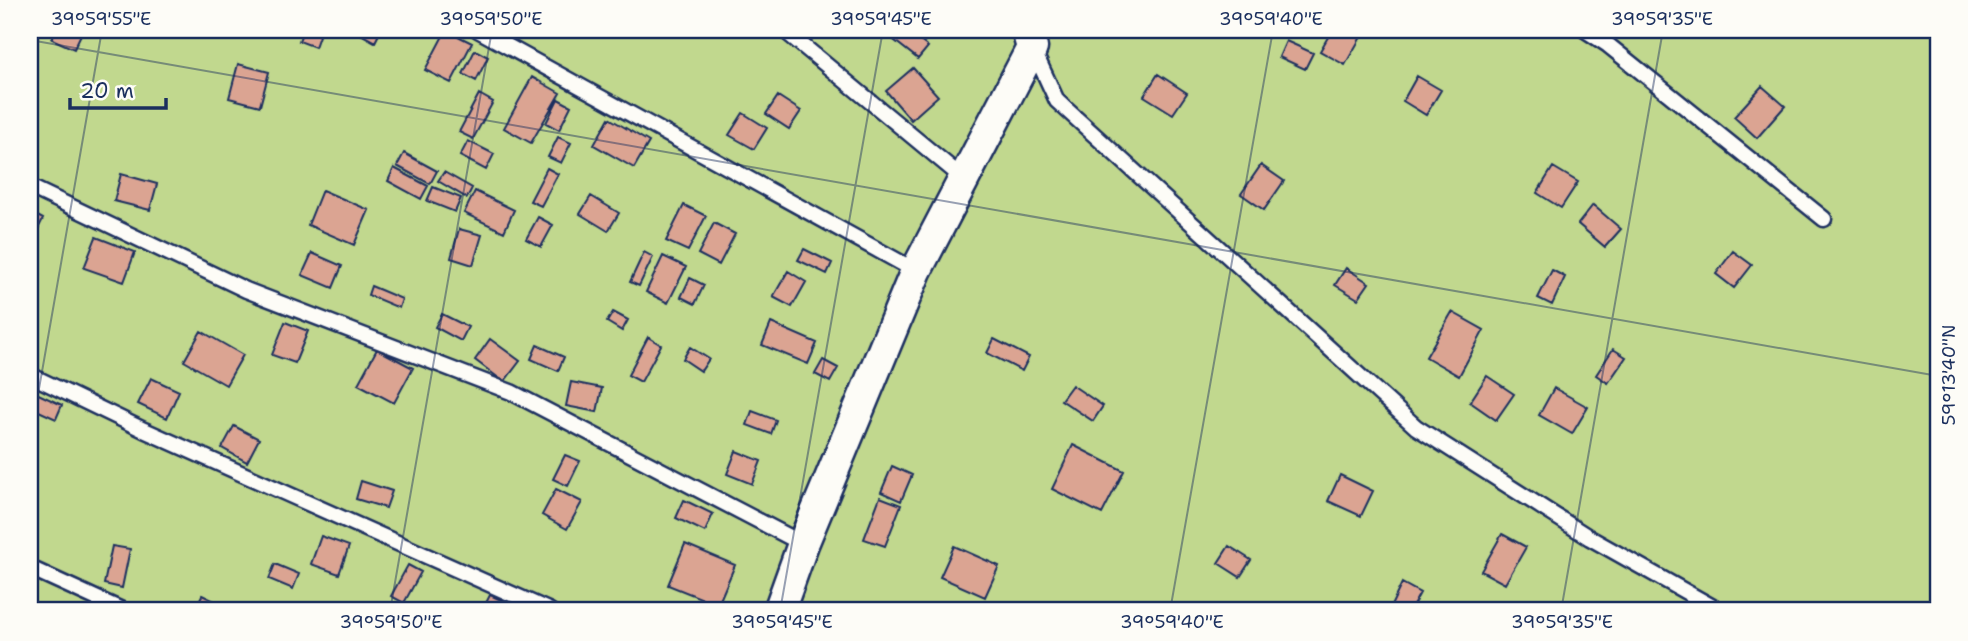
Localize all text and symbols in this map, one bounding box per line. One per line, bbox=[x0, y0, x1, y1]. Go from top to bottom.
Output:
text: 39°59'55"E bbox=[51, 7, 151, 31]
text: 39°59'50"E bbox=[440, 7, 542, 31]
text: 39°59'45"E bbox=[830, 7, 932, 31]
text: 39°59'40"E bbox=[1219, 7, 1323, 31]
text: 39°59'35"E bbox=[1611, 7, 1713, 31]
scale bar bbox=[70, 66, 166, 110]
text: 20 m bbox=[80, 77, 134, 105]
text: 59°13'40"N bbox=[1937, 325, 1961, 425]
text: 39°59'50"E bbox=[340, 610, 442, 634]
text: 39°59'45"E bbox=[731, 610, 833, 634]
text: 39°59'40"E bbox=[1120, 610, 1224, 634]
text: 39°59'35"E bbox=[1511, 610, 1613, 634]

